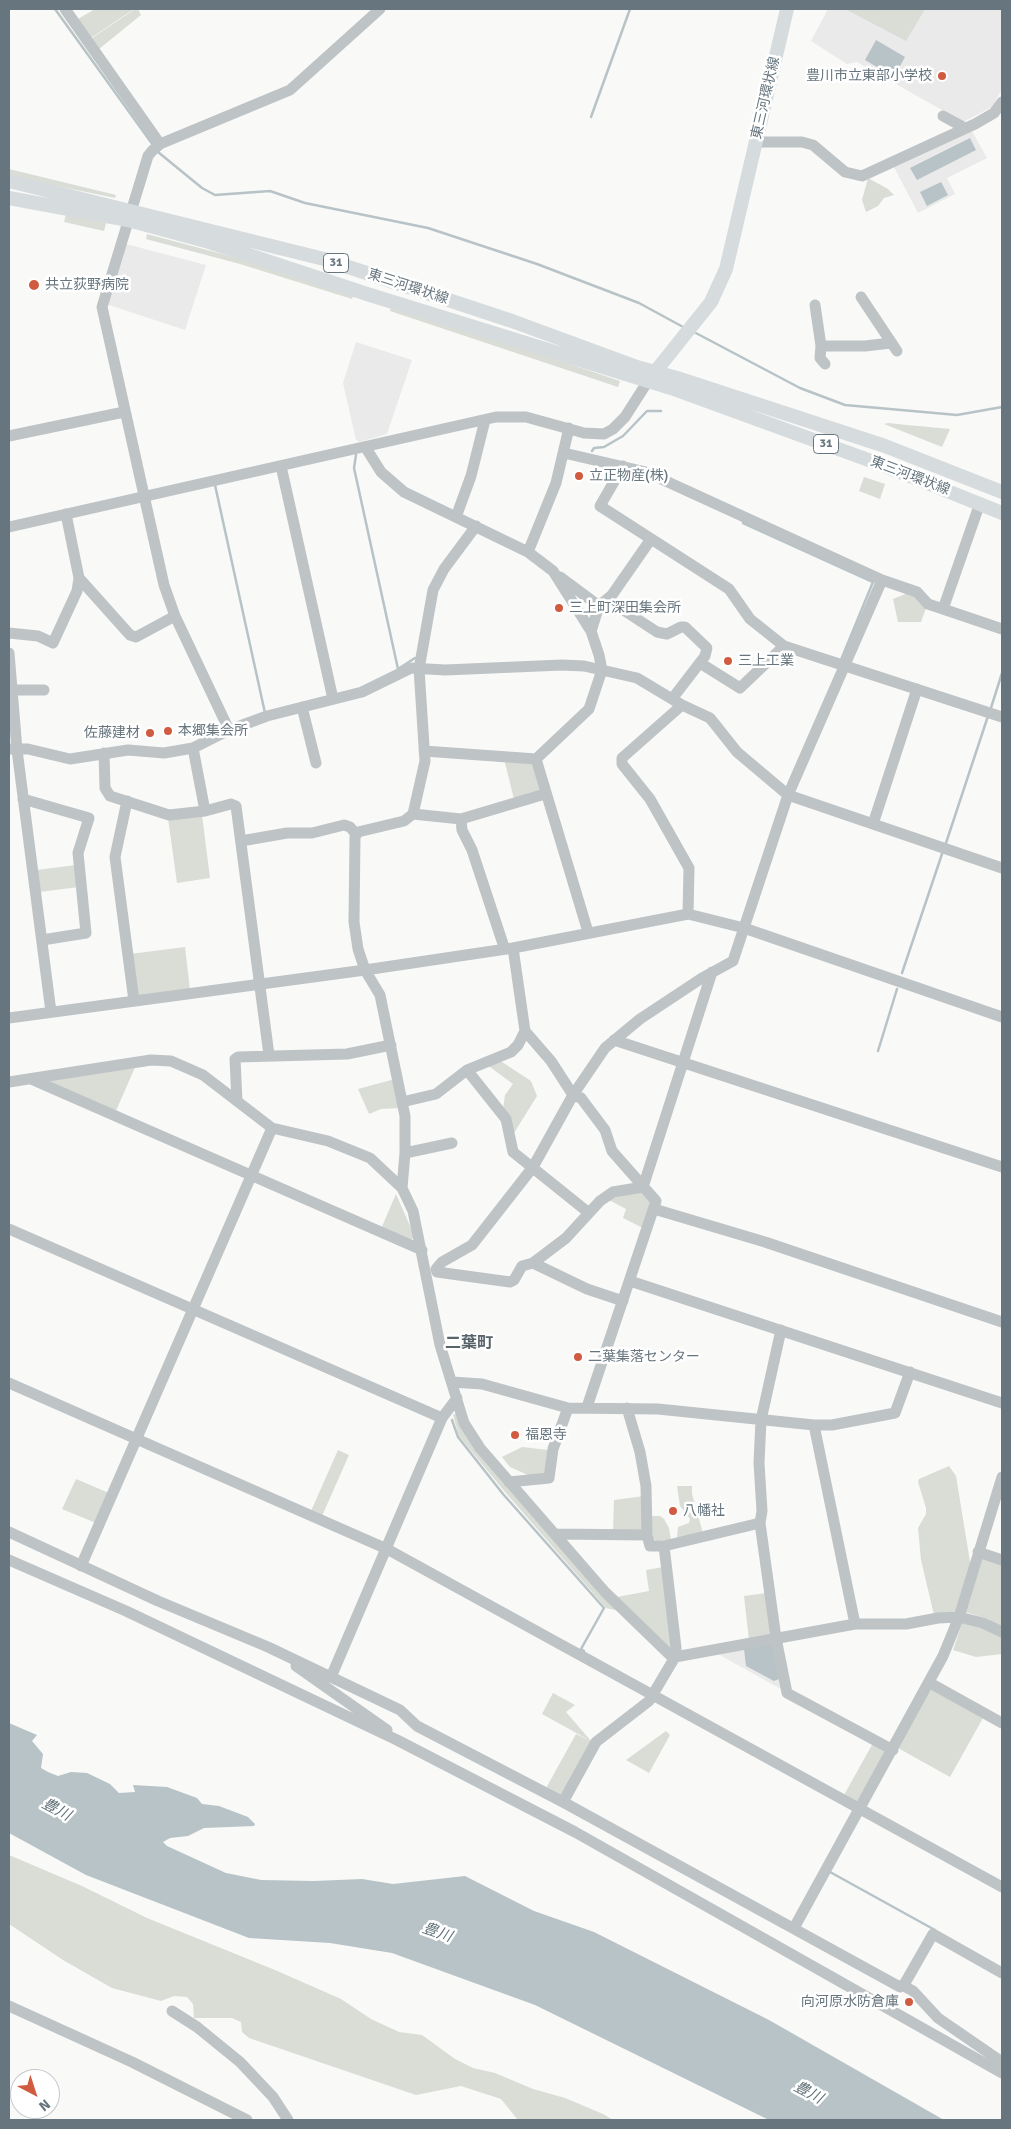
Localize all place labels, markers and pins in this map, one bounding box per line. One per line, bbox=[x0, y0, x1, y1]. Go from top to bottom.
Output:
place label: 豊川市立東部小学校 bbox=[806, 68, 932, 84]
marker: 豊川市立東部小学校 bbox=[936, 70, 948, 82]
place label: 共立荻野病院 bbox=[45, 277, 129, 293]
marker: 共立荻野病院 bbox=[27, 278, 41, 292]
place label: 立正物産(株) bbox=[589, 468, 668, 484]
marker: 立正物産(株) bbox=[573, 470, 585, 482]
place label: 三上町深田集会所 bbox=[569, 600, 681, 616]
marker: 三上町深田集会所 bbox=[553, 602, 565, 614]
place label: 三上工業 bbox=[738, 653, 794, 669]
marker: 三上工業 bbox=[722, 655, 734, 667]
place label: 本郷集会所 bbox=[178, 723, 248, 739]
place label: 佐藤建材 bbox=[84, 725, 140, 741]
marker: 本郷集会所 bbox=[162, 725, 174, 737]
marker: 佐藤建材 bbox=[144, 727, 156, 739]
place label: 二葉集落センター bbox=[588, 1349, 700, 1365]
marker: 二葉集落センター bbox=[572, 1351, 584, 1363]
place label: 福恩寺 bbox=[525, 1427, 567, 1443]
marker: 福恩寺 bbox=[509, 1429, 521, 1441]
place label: 八幡社 bbox=[683, 1503, 725, 1519]
marker: 八幡社 bbox=[667, 1505, 679, 1517]
place label: 向河原水防倉庫 bbox=[801, 1994, 899, 2010]
marker: 向河原水防倉庫 bbox=[903, 1996, 915, 2008]

